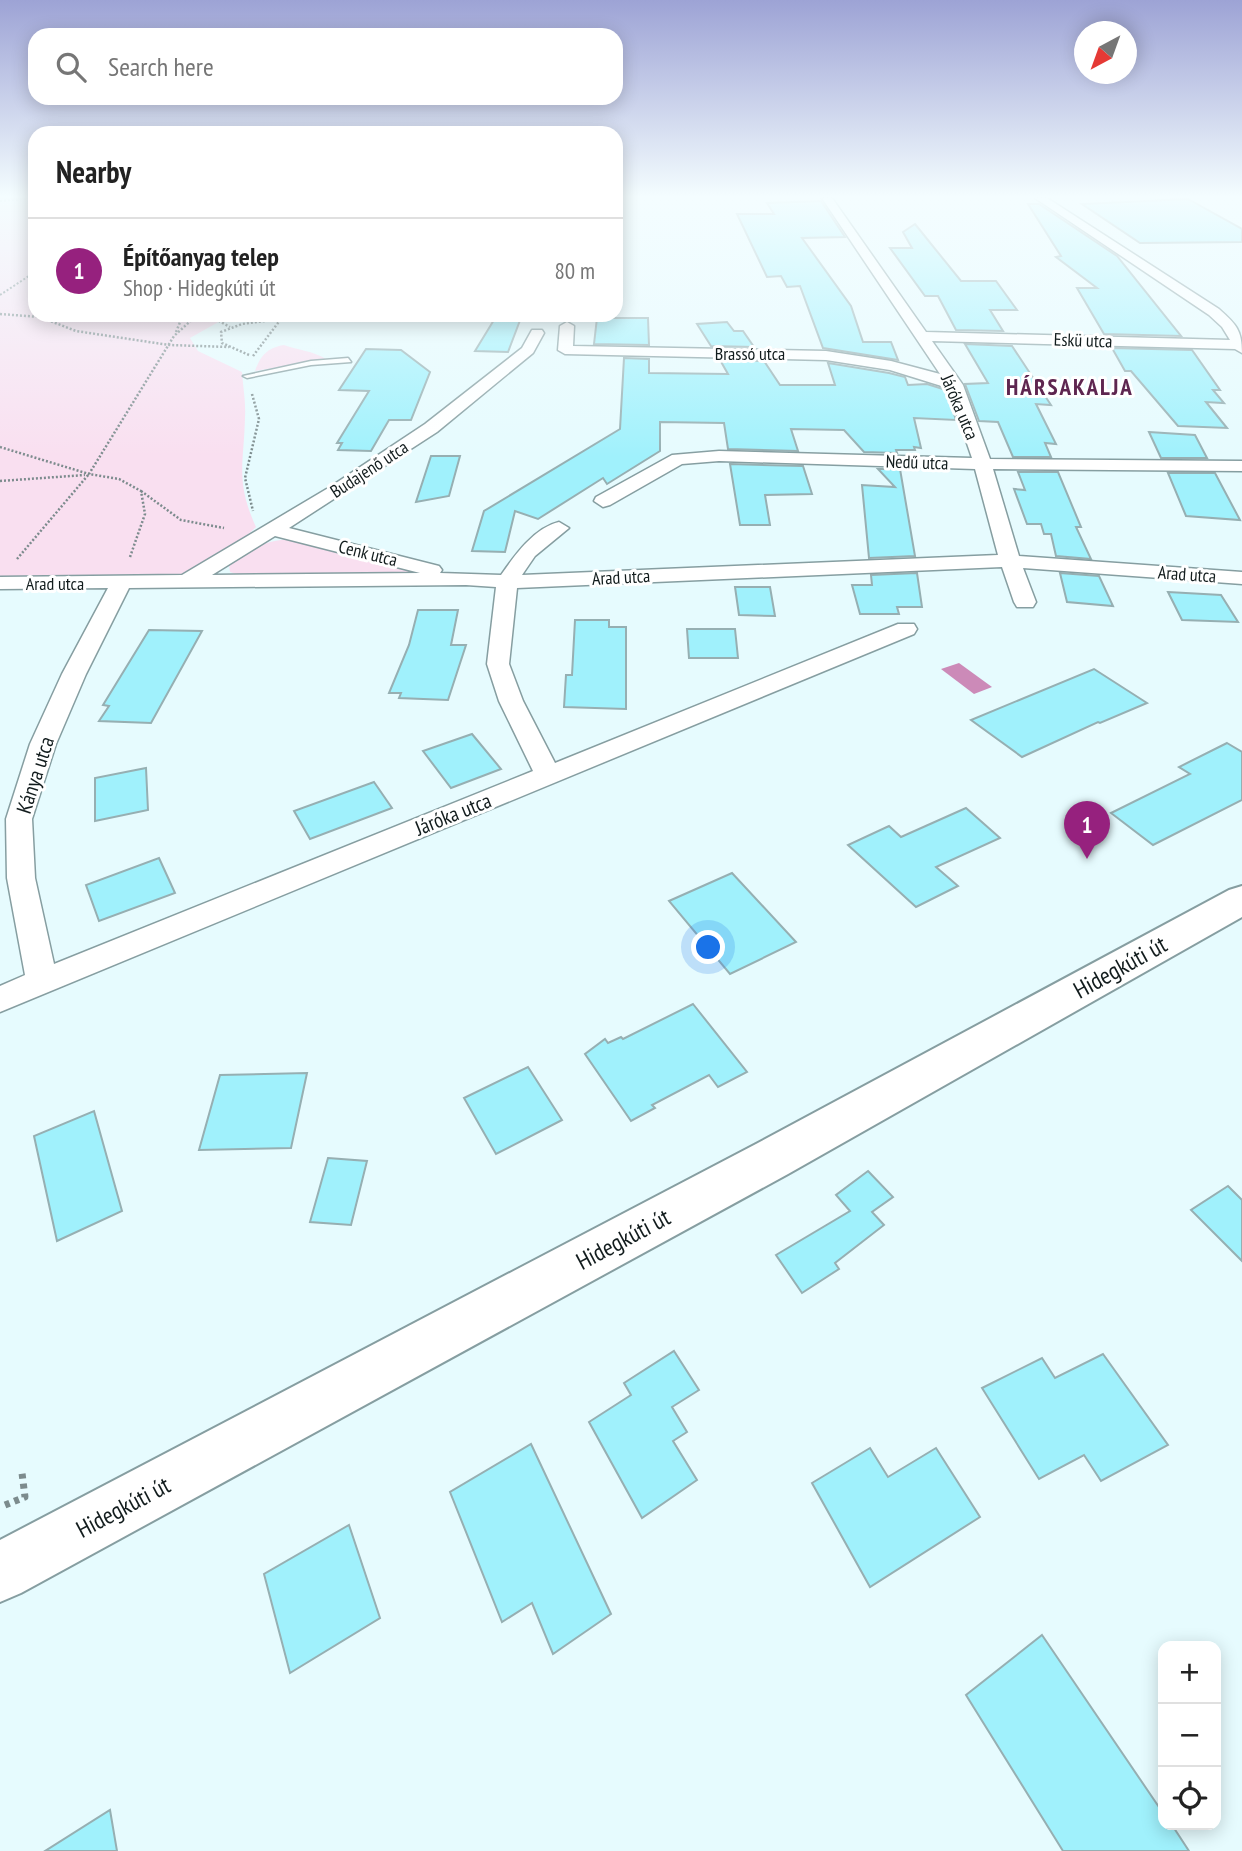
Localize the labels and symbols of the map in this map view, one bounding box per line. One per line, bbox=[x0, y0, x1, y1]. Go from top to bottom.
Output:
north arrow bbox=[1074, 21, 1137, 84]
street label: Eskü utca bbox=[1053, 327, 1113, 353]
street label: Brassó utca bbox=[715, 342, 785, 365]
street label: Járóka utca bbox=[936, 370, 984, 443]
district label: HÁRSAKALJA bbox=[1006, 372, 1134, 401]
street label: Budajenő utca bbox=[326, 435, 412, 503]
street label: Nedű utca bbox=[885, 449, 949, 475]
street label: Cenk utca bbox=[336, 535, 400, 571]
street label: Arad utca bbox=[1157, 560, 1217, 588]
street label: Arad utca bbox=[591, 564, 651, 590]
street label: Arad utca bbox=[26, 572, 84, 595]
street label: Kánya utca bbox=[10, 733, 60, 817]
street label: Járóka utca bbox=[410, 787, 495, 842]
pin: 1 bbox=[1064, 801, 1110, 859]
street label: Hidegkúti út bbox=[1068, 928, 1173, 1005]
your location bbox=[691, 930, 725, 964]
street label: Hidegkúti út bbox=[571, 1201, 676, 1277]
street label: Hidegkúti út bbox=[71, 1469, 176, 1545]

